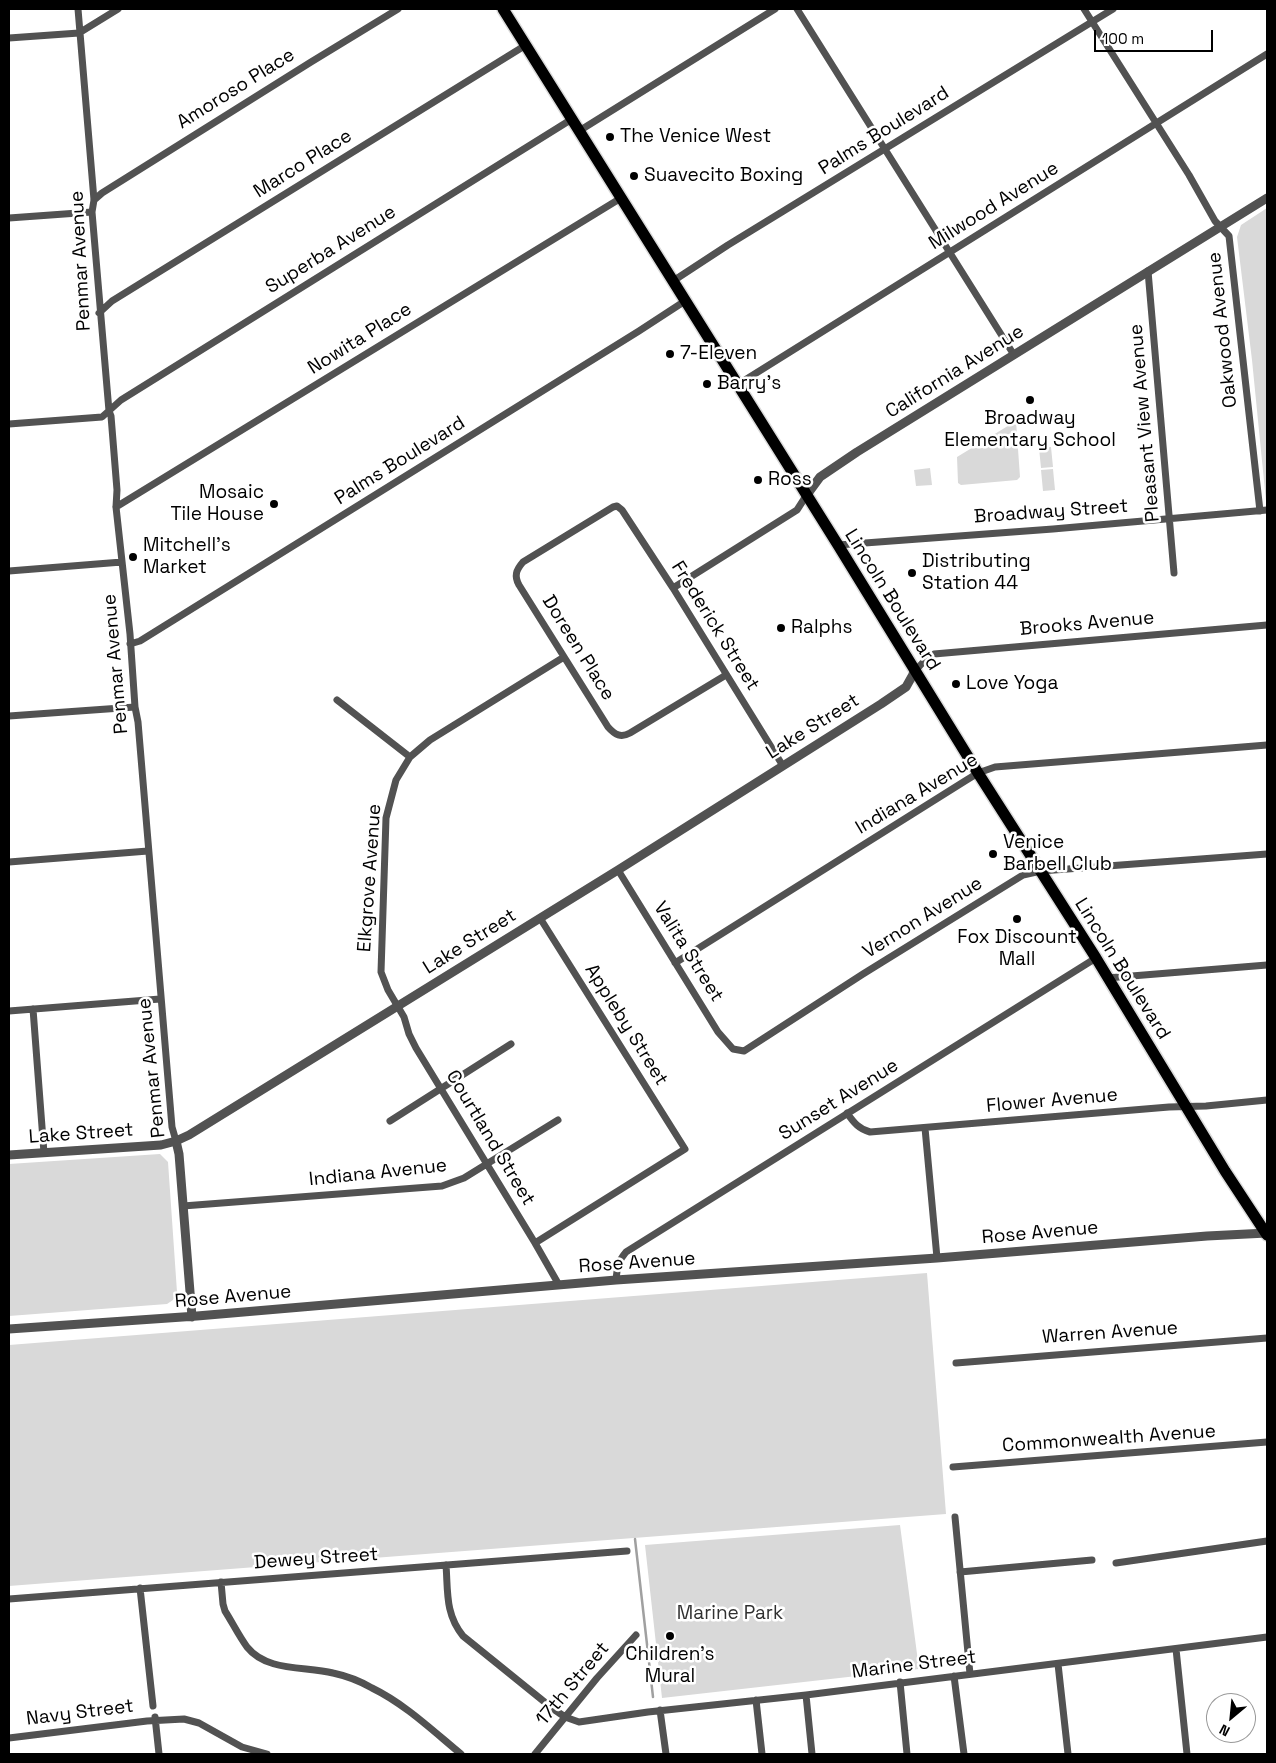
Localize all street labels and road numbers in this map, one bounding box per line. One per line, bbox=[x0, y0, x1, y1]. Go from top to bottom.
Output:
street label: Amoroso Place bbox=[173, 44, 299, 134]
street label: Palms Boulevard bbox=[815, 82, 953, 180]
street label: Marco Place bbox=[250, 125, 356, 203]
street label: Milwood Avenue bbox=[925, 157, 1063, 255]
street label: Penmar Avenue bbox=[66, 190, 96, 332]
street label: Superba Avenue bbox=[262, 201, 400, 299]
street label: Oakwood Avenue bbox=[1203, 251, 1243, 409]
street label: Nowita Place bbox=[304, 298, 416, 380]
street label: California Avenue bbox=[882, 320, 1028, 424]
street label: Pleasant View Avenue bbox=[1125, 323, 1165, 523]
street label: Palms Boulevard bbox=[331, 412, 469, 510]
street label: Broadway Street bbox=[973, 495, 1129, 529]
street label: Lincoln Boulevard bbox=[839, 525, 945, 675]
street label: Frederick Street bbox=[666, 557, 764, 695]
street label: Doreen Place bbox=[537, 591, 619, 705]
street label: Penmar Avenue bbox=[99, 593, 133, 735]
street label: Brooks Avenue bbox=[1019, 607, 1155, 641]
street label: Lake Street bbox=[762, 689, 864, 765]
street label: Indiana Avenue bbox=[852, 749, 982, 839]
street label: Elkgrove Avenue bbox=[353, 803, 387, 953]
street label: Vernon Avenue bbox=[859, 872, 987, 964]
street label: Lincoln Boulevard bbox=[1069, 894, 1175, 1044]
street label: Valita Street bbox=[648, 898, 728, 1006]
street label: Lake Street bbox=[419, 904, 521, 980]
street label: Appleby Street bbox=[579, 960, 673, 1090]
street label: Penmar Avenue bbox=[133, 997, 171, 1139]
street label: Sunset Avenue bbox=[775, 1054, 903, 1146]
street label: Courtland Street bbox=[441, 1066, 539, 1210]
street label: Flower Avenue bbox=[985, 1084, 1119, 1118]
street label: Lake Street bbox=[28, 1119, 134, 1149]
street label: Indiana Avenue bbox=[308, 1154, 448, 1192]
street label: Rose Avenue bbox=[981, 1217, 1099, 1249]
street label: Rose Avenue bbox=[578, 1248, 696, 1278]
street label: Rose Avenue bbox=[174, 1281, 292, 1313]
street label: Warren Avenue bbox=[1041, 1317, 1179, 1349]
street label: Commonwealth Avenue bbox=[1001, 1420, 1217, 1458]
street label: Dewey Street bbox=[253, 1543, 379, 1575]
street label: 17th Street bbox=[531, 1638, 615, 1730]
street label: Marine Street bbox=[851, 1646, 977, 1684]
street label: Navy Street bbox=[25, 1695, 135, 1731]

